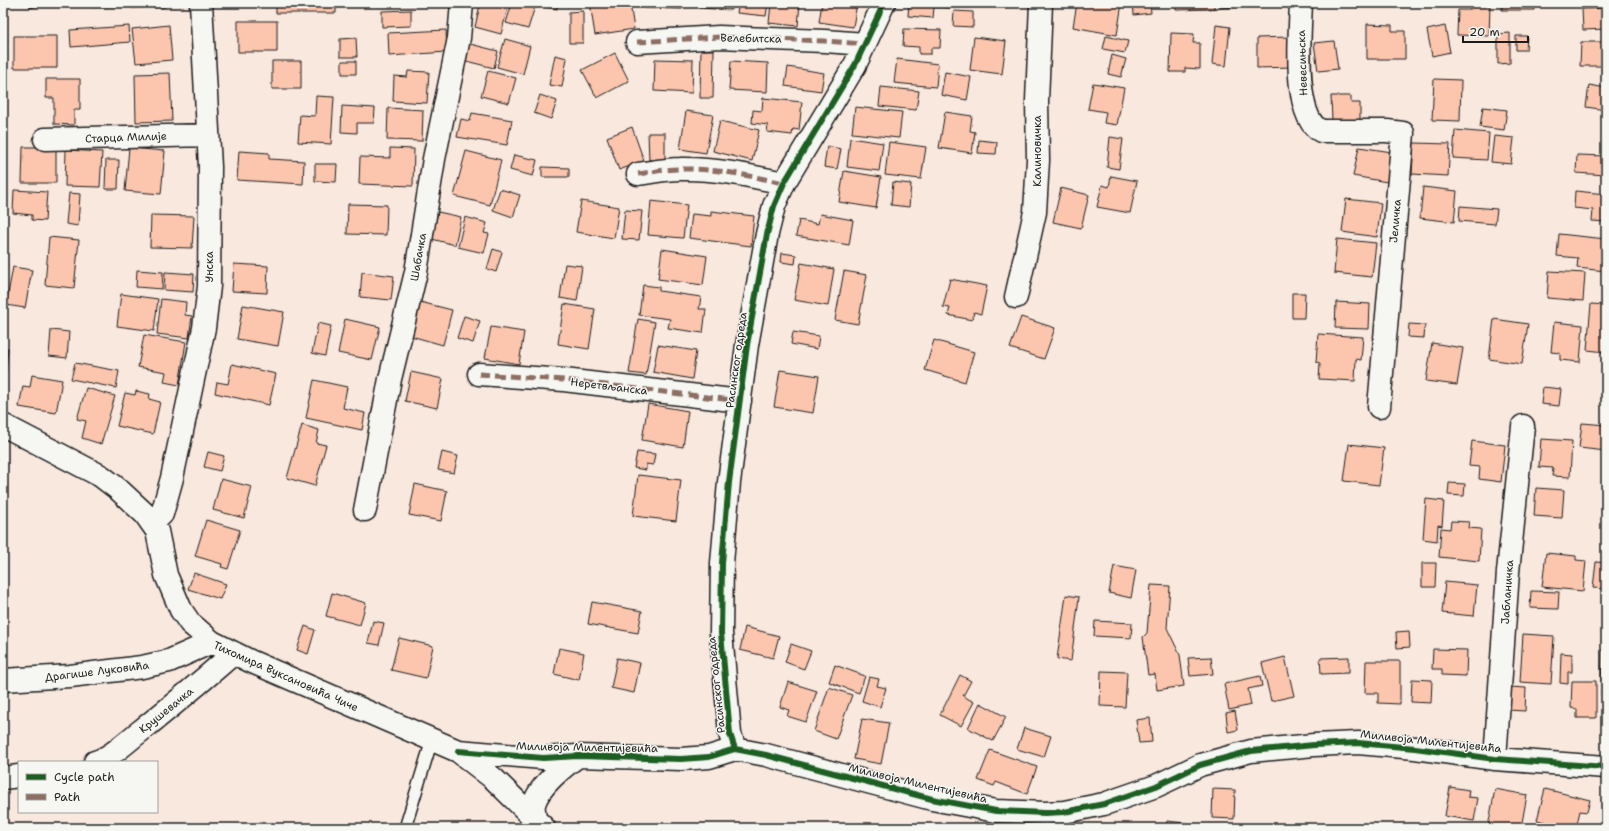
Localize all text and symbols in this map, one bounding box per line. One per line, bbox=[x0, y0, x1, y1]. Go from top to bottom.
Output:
scale bar bbox=[1463, 18, 1528, 44]
text: 20 m bbox=[1469, 24, 1500, 40]
street label: Велебитска bbox=[720, 30, 782, 47]
street label: Невесињска bbox=[1294, 30, 1311, 96]
street label: Калиновичка bbox=[1030, 115, 1045, 187]
street label: Старца Милије bbox=[85, 129, 167, 146]
street label: Јеличка bbox=[1386, 198, 1405, 244]
street label: Шабачка bbox=[407, 232, 430, 282]
street label: Унска bbox=[202, 251, 217, 282]
street label: Расинског одреда bbox=[722, 311, 751, 409]
street label: Неретвљанска bbox=[570, 374, 648, 399]
street label: Јабланичка bbox=[1498, 559, 1517, 625]
street label: Расинског одреда bbox=[704, 636, 729, 734]
street label: Тихомира Вуксановића Чиче bbox=[211, 638, 361, 715]
street label: Драгише Луковића bbox=[44, 658, 150, 685]
street label: Крушевачка bbox=[136, 684, 197, 737]
street label: Миливоја Милентијевића bbox=[1360, 727, 1502, 756]
street label: Миливоја Милентијевића bbox=[516, 739, 658, 756]
street label: Миливоја Милентијевића bbox=[847, 760, 989, 807]
legend bbox=[18, 761, 158, 813]
text: Cycle path bbox=[54, 769, 115, 785]
text: Path bbox=[54, 789, 80, 805]

